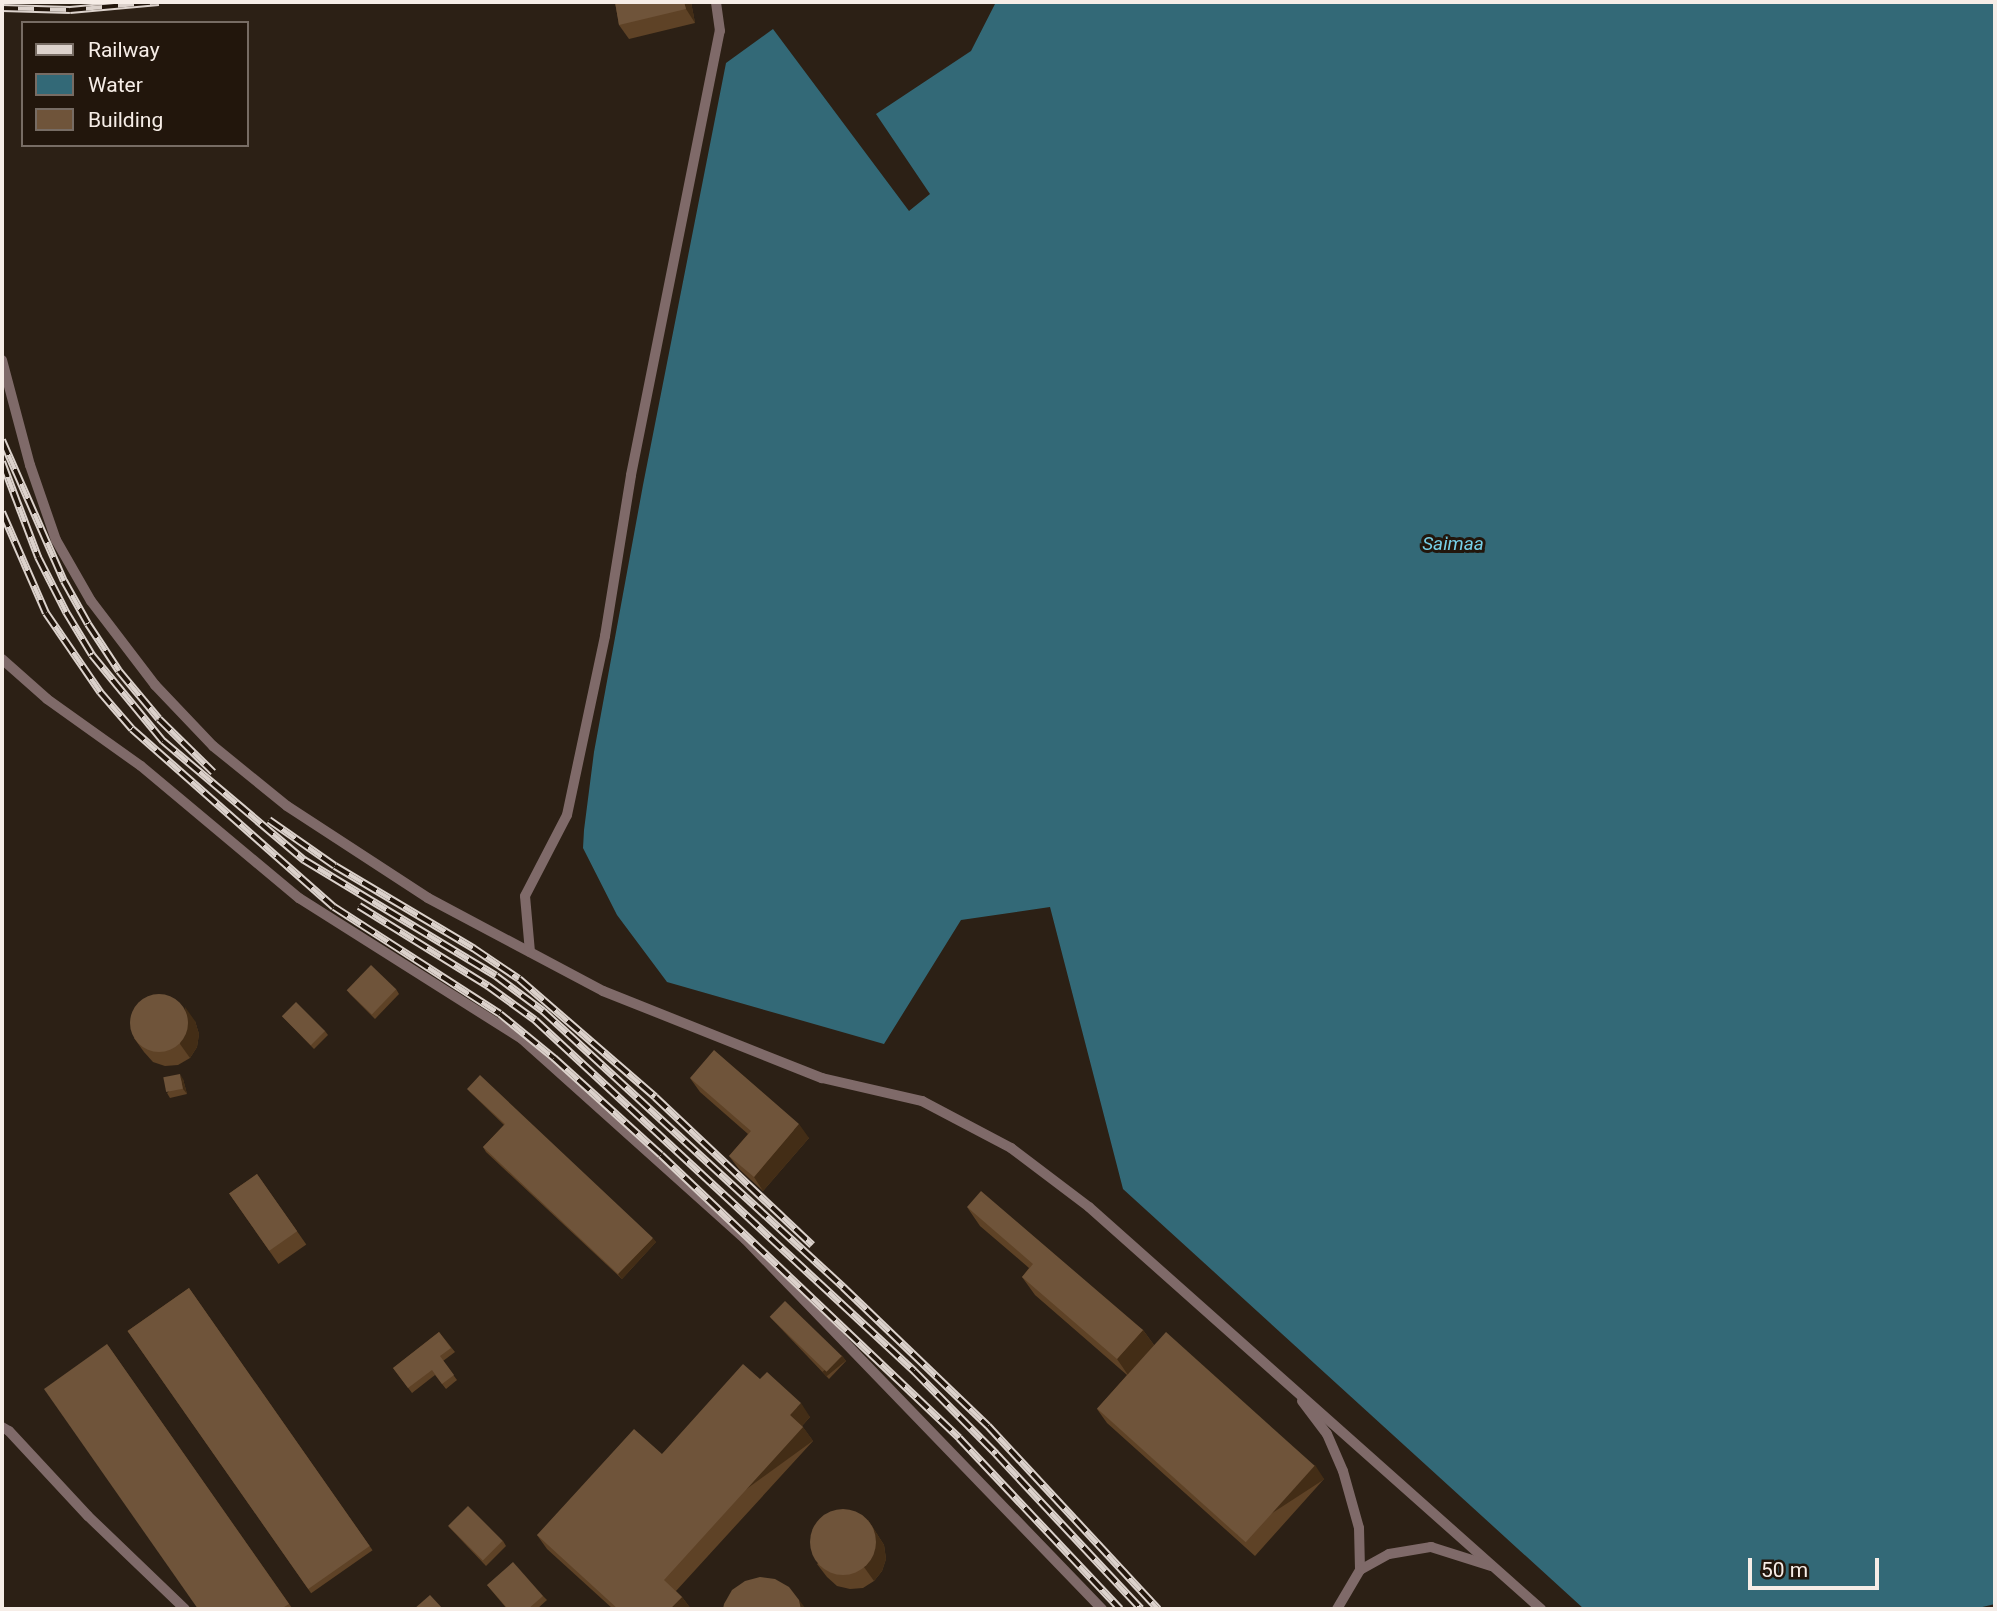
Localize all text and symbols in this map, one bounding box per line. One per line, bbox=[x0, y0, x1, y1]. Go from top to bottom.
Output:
legend bbox=[21, 21, 248, 147]
text: Railway bbox=[88, 38, 160, 62]
text: Water bbox=[88, 73, 143, 97]
text: Building bbox=[88, 108, 163, 132]
water label: Saimaa bbox=[1422, 533, 1484, 555]
scale bar bbox=[1752, 1544, 1883, 1588]
text: 50 m bbox=[1761, 1558, 1808, 1582]

